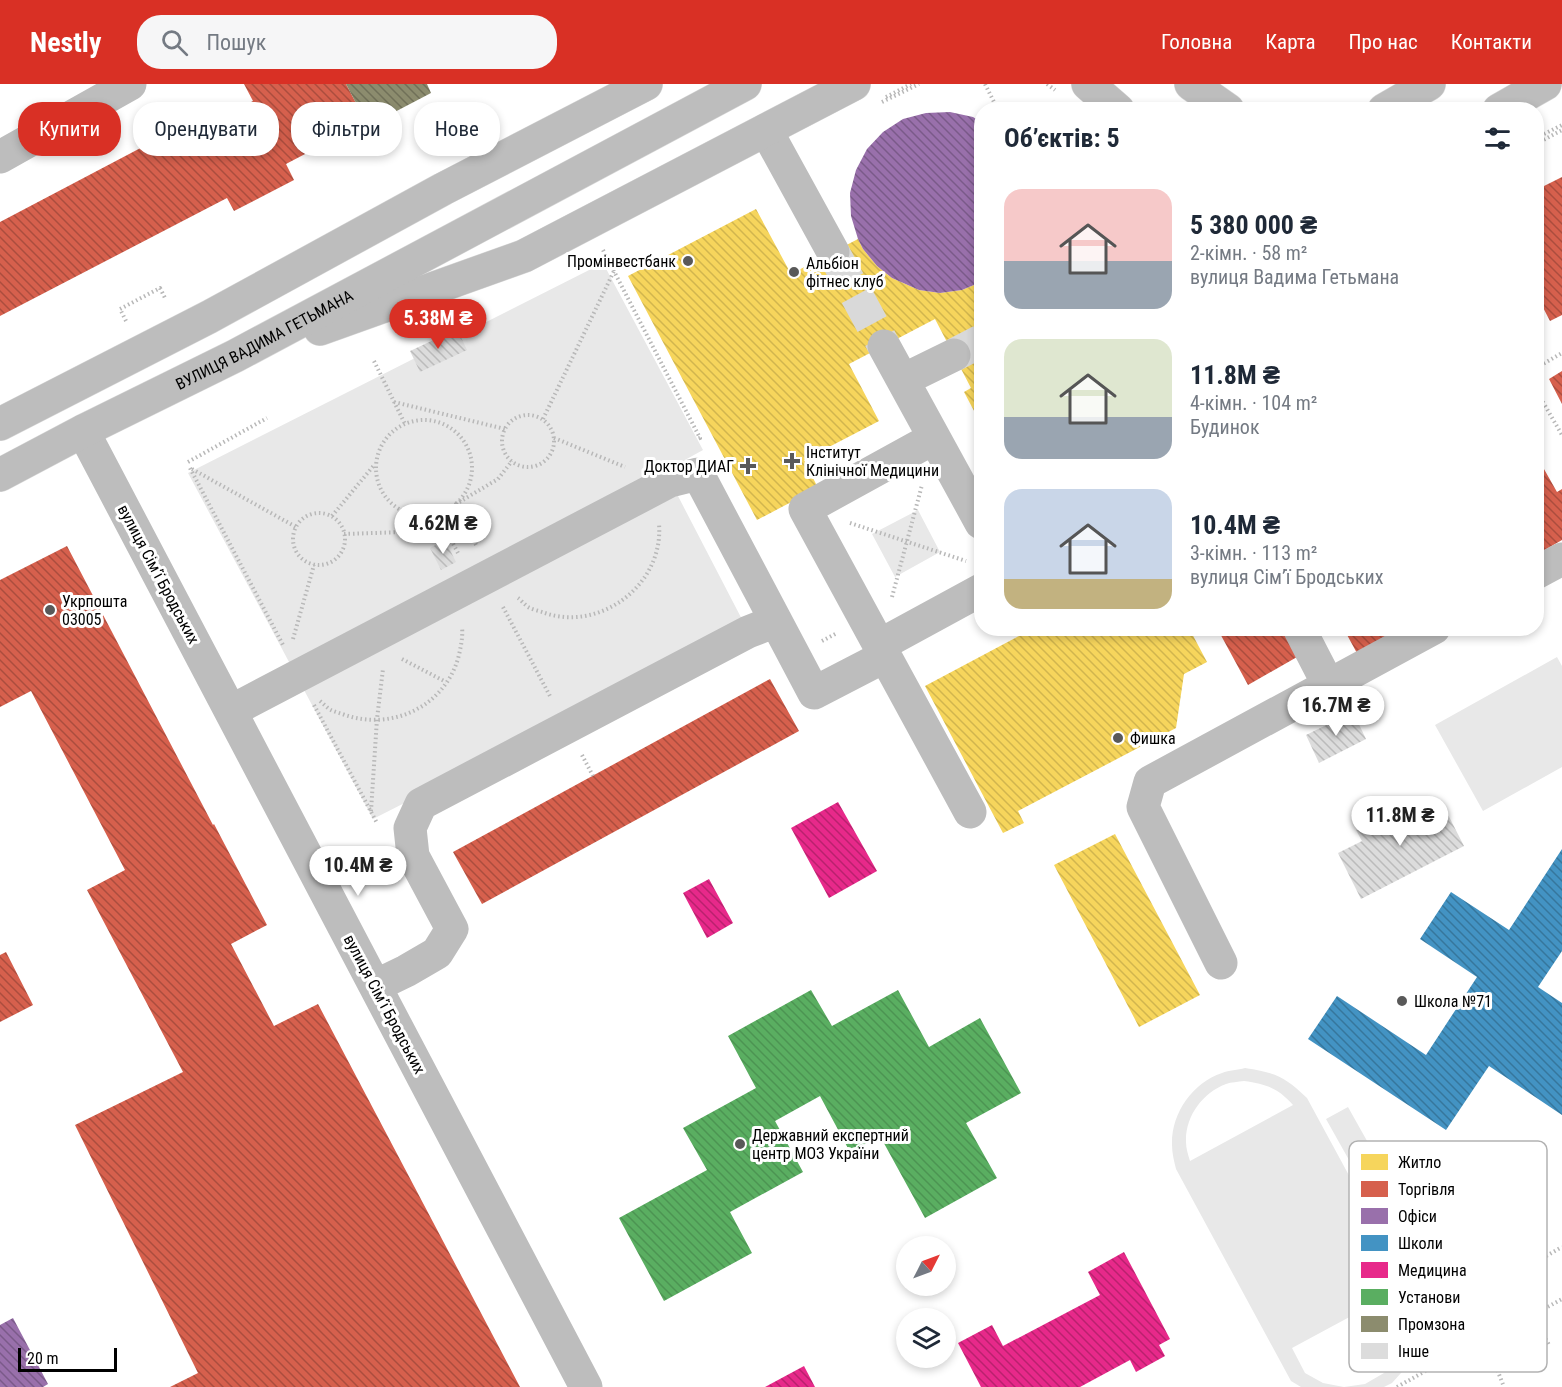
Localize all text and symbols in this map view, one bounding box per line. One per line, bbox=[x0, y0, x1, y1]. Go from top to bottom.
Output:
search box bbox=[137, 15, 557, 69]
text: Nestly bbox=[30, 26, 101, 59]
icon: search bbox=[158, 26, 191, 59]
text: Пошук bbox=[206, 30, 266, 55]
text: Головна bbox=[1161, 30, 1232, 54]
text: Карта bbox=[1265, 30, 1316, 54]
text: Про нас bbox=[1349, 30, 1418, 54]
text: Контакти bbox=[1451, 30, 1532, 54]
chip: Купити bbox=[18, 102, 121, 156]
chip: Орендувати bbox=[133, 102, 279, 156]
chip: Фільтри bbox=[291, 102, 402, 156]
chip: Нове bbox=[414, 102, 500, 156]
icon: filters bbox=[1481, 122, 1514, 155]
text: Об’єктів: 5 bbox=[1004, 123, 1120, 153]
text: 5 380 000 ₴ bbox=[1190, 210, 1317, 240]
icon: home bbox=[1052, 213, 1124, 285]
text: 2-кімн. · 58 m² bbox=[1190, 241, 1307, 265]
place label: Промінвестбанк bbox=[567, 252, 676, 271]
marker: Промінвестбанк bbox=[681, 254, 695, 268]
place label: Альбіон фітнес клуб bbox=[806, 254, 884, 291]
marker: Альбіон фітнес клуб bbox=[787, 265, 801, 279]
text: вулиця Вадима Гетьмана bbox=[1190, 265, 1399, 289]
street label: ВУЛИЦЯ ВАДИМА ГЕТЬМАНА bbox=[173, 286, 356, 394]
pin: 5.38M ₴ bbox=[383, 299, 493, 350]
text: 5.38M ₴ bbox=[403, 306, 473, 330]
text: 11.8M ₴ bbox=[1190, 360, 1280, 390]
icon: home bbox=[1052, 363, 1124, 435]
text: 4-кімн. · 104 m² bbox=[1190, 391, 1317, 415]
text: Будинок bbox=[1190, 415, 1260, 439]
place label: Інститут Клінічної Медицини bbox=[806, 443, 939, 480]
marker: Інститут Клінічної Медицини bbox=[783, 452, 801, 470]
place label: Доктор ДИАГ bbox=[644, 457, 734, 476]
marker: Доктор ДИАГ bbox=[739, 457, 757, 475]
street label: вулиця Сімʼї Бродських bbox=[114, 501, 203, 647]
pin: 4.62M ₴ bbox=[388, 504, 498, 555]
text: 10.4M ₴ bbox=[1190, 510, 1280, 540]
text: 4.62M ₴ bbox=[408, 511, 478, 535]
icon: home bbox=[1052, 513, 1124, 585]
text: 3-кімн. · 113 m² bbox=[1190, 541, 1317, 565]
text: вулиця Сімʼї Бродських bbox=[1190, 565, 1383, 589]
place label: Укрпошта 03005 bbox=[62, 592, 127, 629]
marker: Укрпошта 03005 bbox=[43, 603, 57, 617]
pin: 16.7M ₴ bbox=[1281, 686, 1391, 737]
text: 16.7M ₴ bbox=[1301, 693, 1371, 717]
place label: Фишка bbox=[1130, 729, 1176, 748]
marker: Фишка bbox=[1111, 731, 1125, 745]
pin: 11.8M ₴ bbox=[1345, 796, 1455, 847]
text: 11.8M ₴ bbox=[1365, 803, 1435, 827]
pin: 10.4M ₴ bbox=[303, 846, 413, 897]
text: 10.4M ₴ bbox=[323, 853, 393, 877]
street label: вулиця Сімʼї Бродських bbox=[340, 931, 429, 1077]
place label: Школа №71 bbox=[1414, 992, 1492, 1011]
marker: Школа №71 bbox=[1395, 994, 1409, 1008]
place label: Державний експертний центр МОЗ України bbox=[752, 1126, 909, 1163]
marker: Державний експертний центр МОЗ України bbox=[733, 1137, 747, 1151]
legend bbox=[1349, 1141, 1547, 1372]
text: Житло bbox=[1398, 1153, 1441, 1172]
text: Торгівля bbox=[1398, 1180, 1455, 1199]
text: Офіси bbox=[1398, 1207, 1437, 1226]
text: Школи bbox=[1398, 1234, 1443, 1253]
north arrow bbox=[896, 1236, 956, 1296]
map controls bbox=[896, 1236, 956, 1368]
text: Медицина bbox=[1398, 1261, 1467, 1280]
text: Установи bbox=[1398, 1288, 1460, 1307]
button: layers bbox=[896, 1308, 956, 1368]
text: Промзона bbox=[1398, 1315, 1465, 1334]
text: Інше bbox=[1398, 1342, 1429, 1361]
scale bar bbox=[18, 1345, 117, 1372]
text: 20 m bbox=[27, 1349, 59, 1368]

